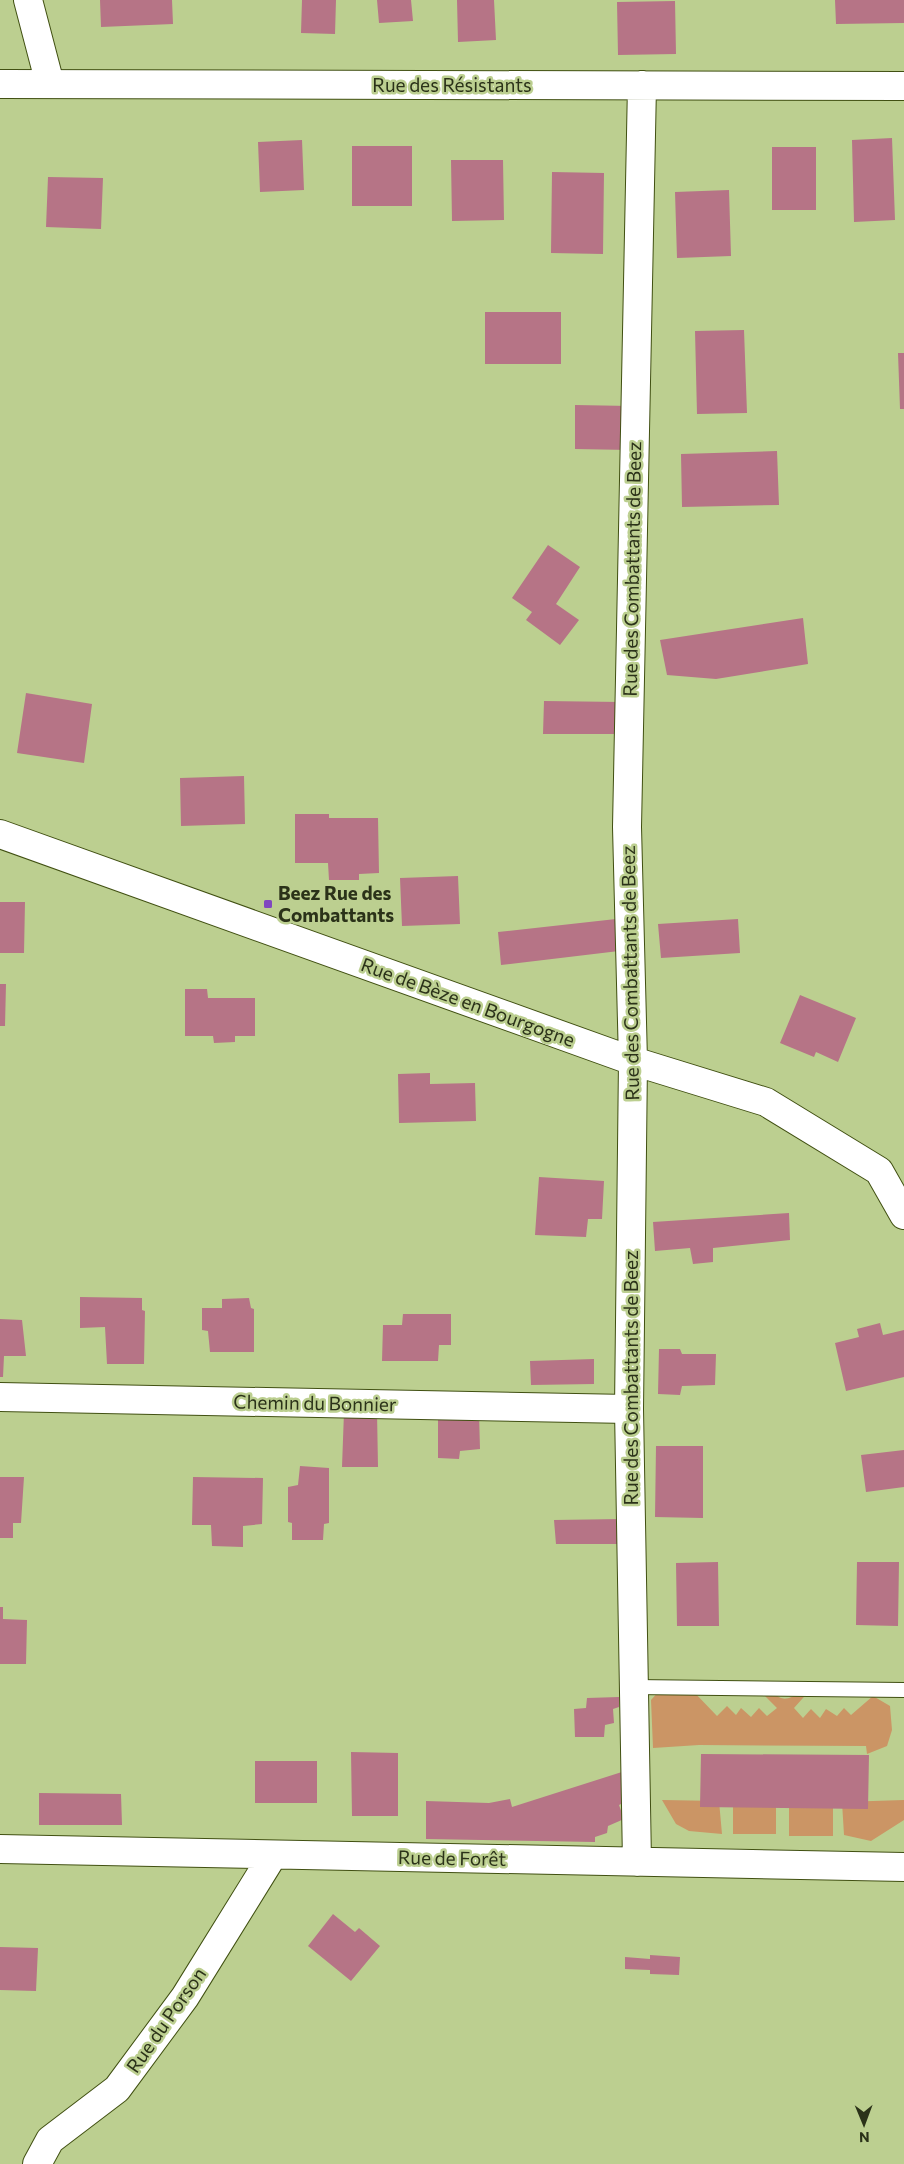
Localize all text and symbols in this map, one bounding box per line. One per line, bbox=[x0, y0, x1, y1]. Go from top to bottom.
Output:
street label: Rue des Résistants bbox=[372, 73, 532, 96]
street label: Rue des Combattants de Beez bbox=[618, 441, 645, 697]
street label: Rue des Combattants de Beez bbox=[616, 845, 643, 1101]
place label: Beez Rue des Combattants bbox=[278, 881, 394, 926]
marker: Beez Rue des Combattants bbox=[262, 898, 274, 910]
street label: Rue de Bèze en Bourgogne bbox=[358, 952, 578, 1051]
street label: Rue des Combattants de Beez bbox=[619, 1250, 642, 1506]
street label: Chemin du Bonnier bbox=[233, 1390, 397, 1415]
street label: Rue de Forêt bbox=[398, 1845, 507, 1870]
street label: Rue du Porson bbox=[121, 1963, 210, 2077]
north arrow bbox=[839, 2099, 889, 2149]
text: N bbox=[859, 2129, 870, 2146]

